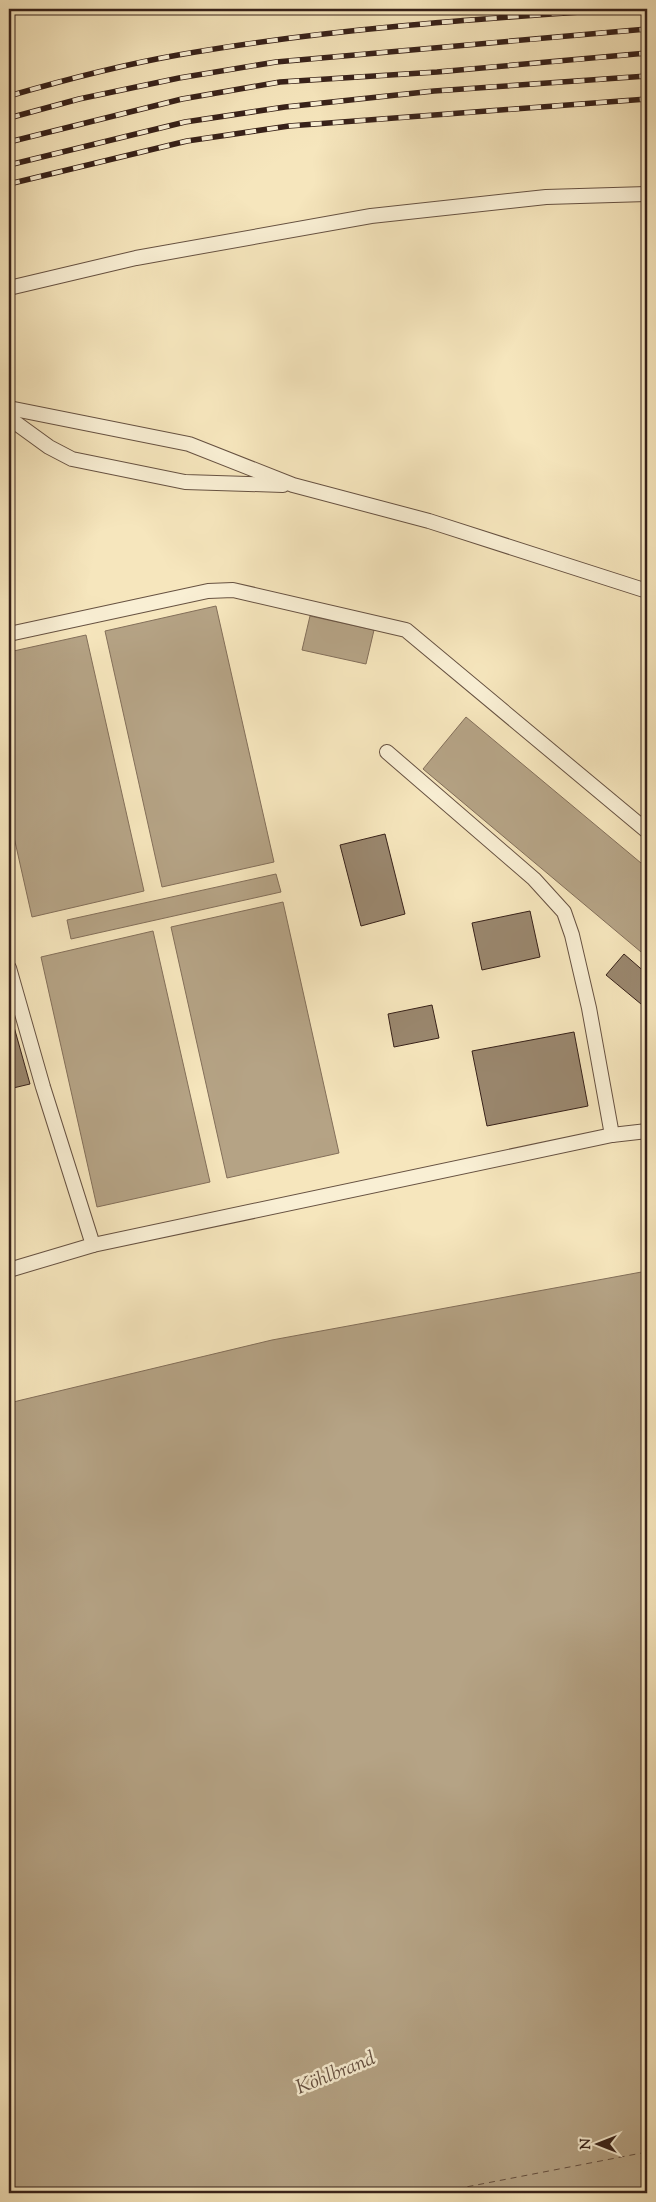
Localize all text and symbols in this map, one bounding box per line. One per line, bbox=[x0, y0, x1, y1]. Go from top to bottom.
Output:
water label: Köhlbrand bbox=[292, 2045, 380, 2103]
north arrow bbox=[574, 2120, 624, 2170]
text: N bbox=[577, 2138, 597, 2150]

